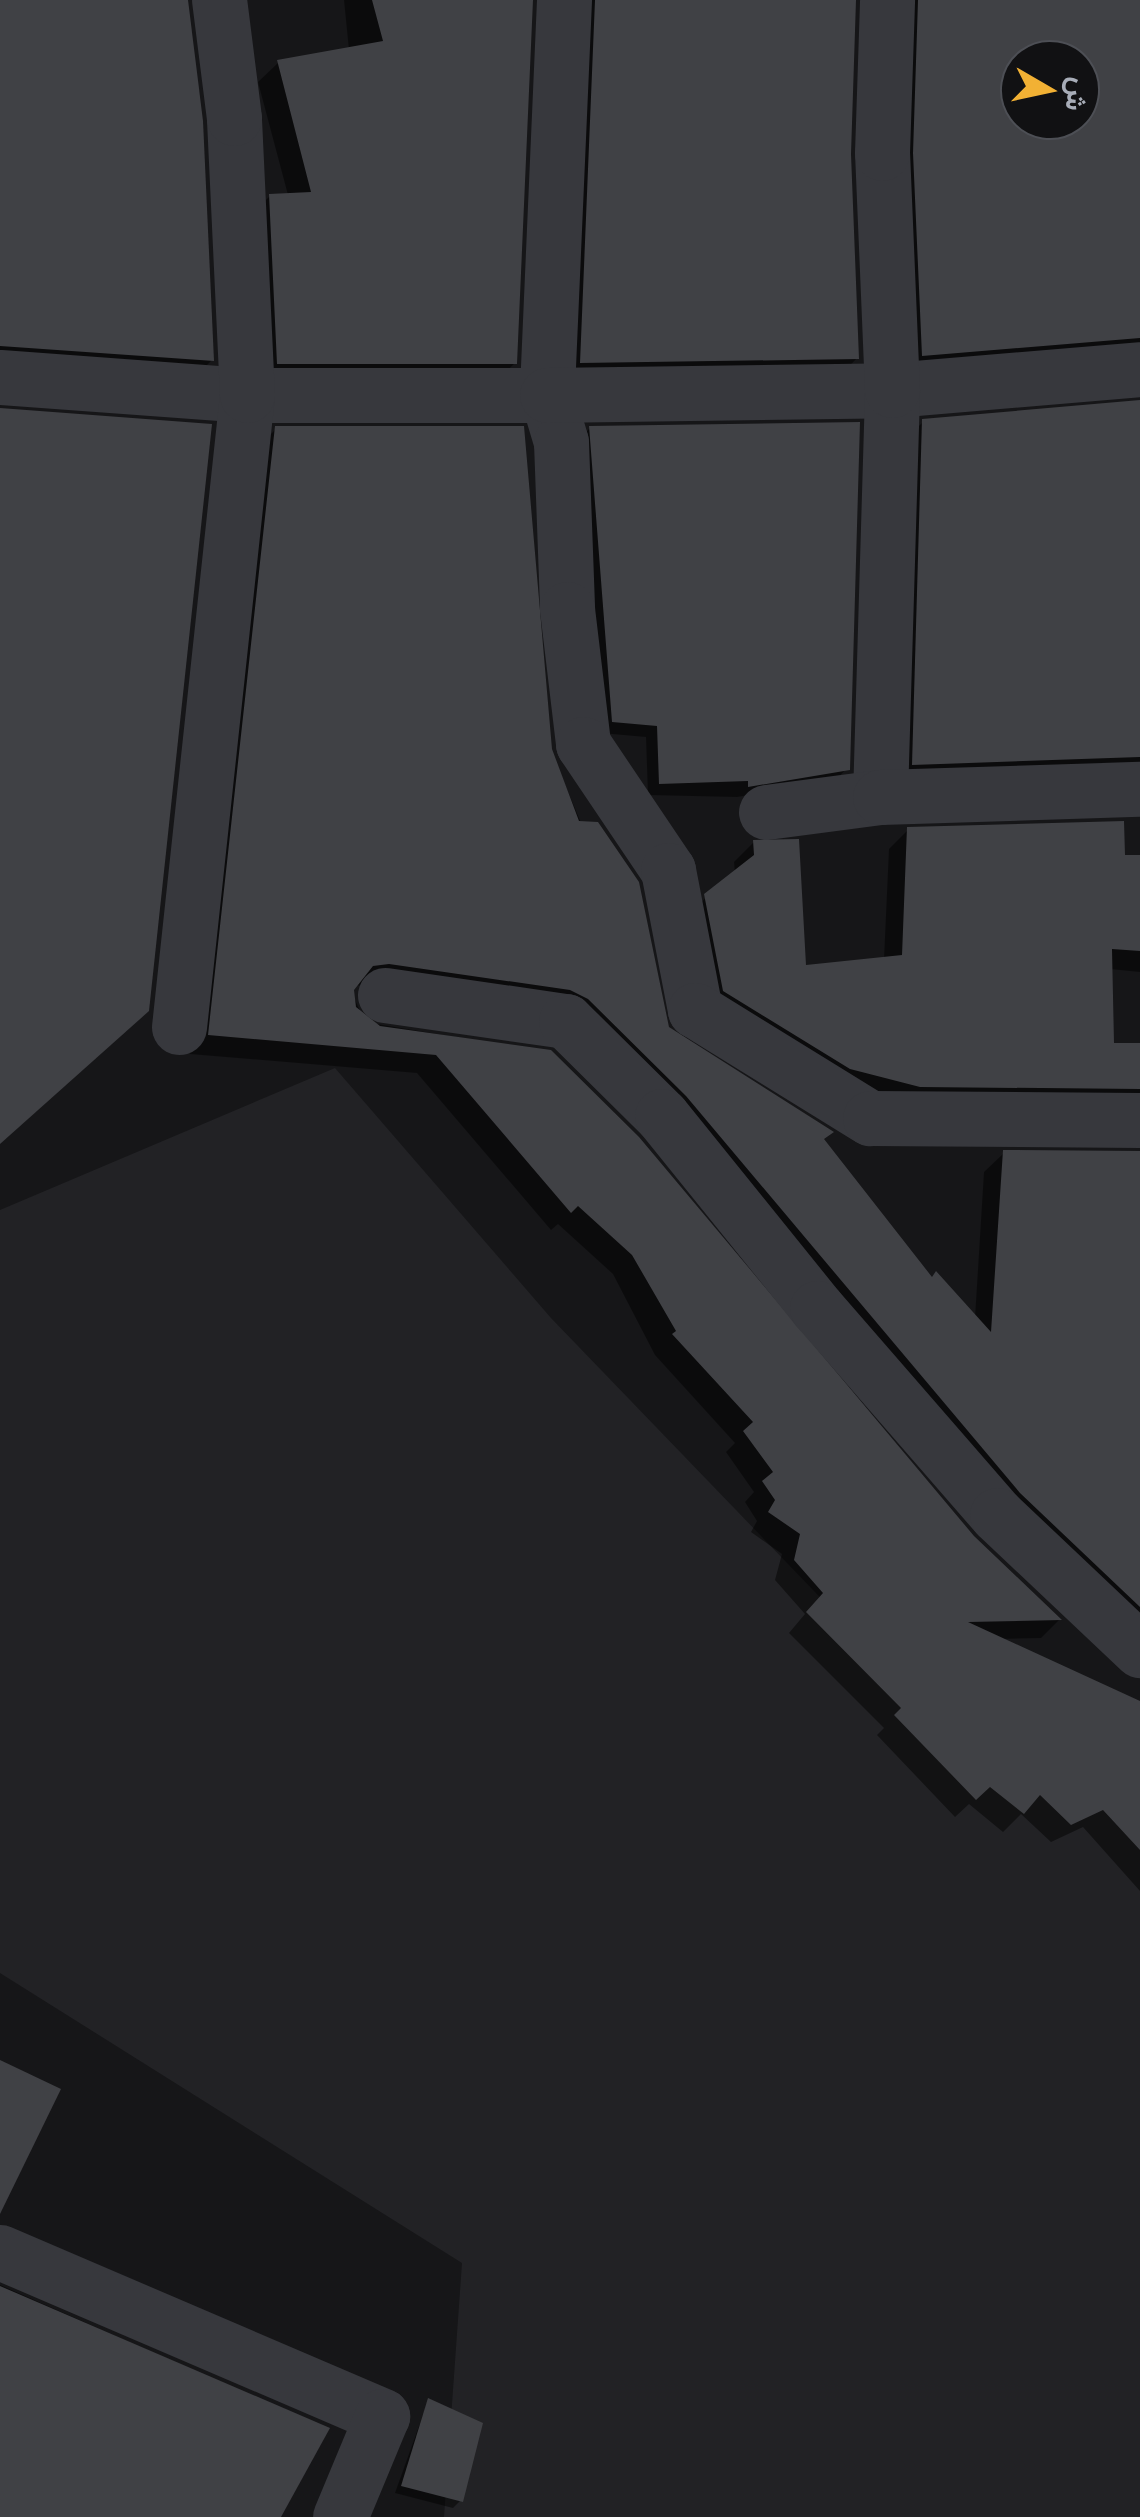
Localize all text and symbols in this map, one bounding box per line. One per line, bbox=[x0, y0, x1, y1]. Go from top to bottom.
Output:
north arrow bbox=[1000, 40, 1100, 140]
text: ش bbox=[1058, 75, 1098, 114]

